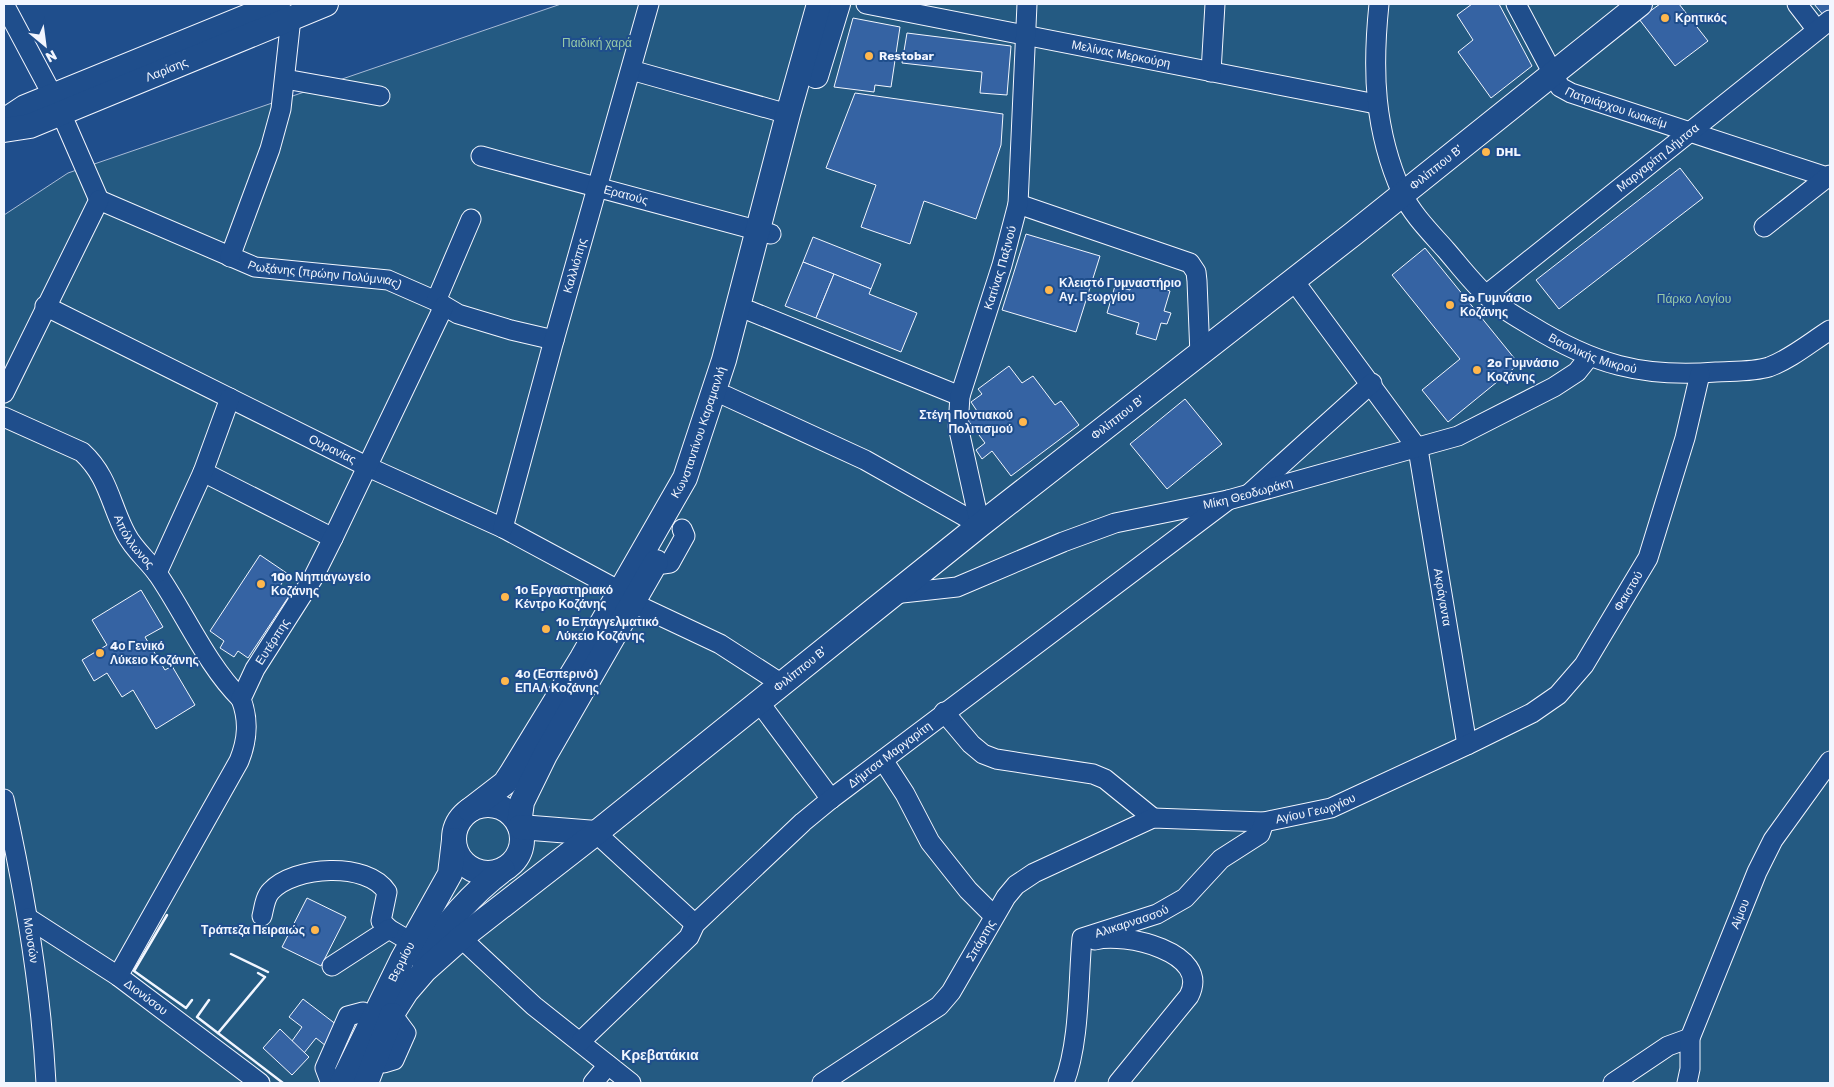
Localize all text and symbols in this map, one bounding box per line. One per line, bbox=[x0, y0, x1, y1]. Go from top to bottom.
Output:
place label: Κρητικός bbox=[1675, 11, 1727, 25]
marker: Κρητικός bbox=[1659, 12, 1671, 24]
north arrow bbox=[20, 20, 70, 70]
park label: Παιδική χαρά bbox=[562, 36, 632, 50]
street label: Μελίνας Μερκούρη bbox=[1070, 37, 1172, 71]
text: N bbox=[43, 46, 60, 66]
place label: Restobar bbox=[879, 49, 935, 63]
marker: Restobar bbox=[863, 50, 875, 62]
street label: Λαρίσης bbox=[143, 55, 190, 85]
street label: Πατριάρχου Ιωακείμ bbox=[1563, 84, 1669, 131]
street label: Μαργαρίτη Δήμτσα bbox=[1614, 121, 1702, 195]
street label: Φιλίππου Β' bbox=[1407, 142, 1465, 193]
place label: DHL bbox=[1496, 145, 1521, 159]
marker: DHL bbox=[1480, 146, 1492, 158]
street label: Ερατούς bbox=[602, 182, 650, 208]
street label: Κατίνας Παξινού bbox=[981, 224, 1019, 311]
street label: Καλλιόπης bbox=[561, 236, 590, 295]
street label: Ρωξάνης (πρώην Πολύμνιας) bbox=[246, 258, 404, 292]
place label: Κλειστό Γυμναστήριο Αγ. Γεωργίου bbox=[1059, 276, 1181, 304]
marker: Κλειστό Γυμναστήριο Αγ. Γεωργίου bbox=[1043, 284, 1055, 296]
place label: 5o Γυμνάσιο Κοζάνης bbox=[1460, 291, 1532, 319]
park label: Πάρκο Λογίου bbox=[1657, 292, 1731, 306]
marker: 5o Γυμνάσιο Κοζάνης bbox=[1444, 299, 1456, 311]
street label: Βασιλικής Μικρού bbox=[1546, 330, 1638, 376]
place label: 2o Γυμνάσιο Κοζάνης bbox=[1487, 356, 1559, 384]
marker: 2o Γυμνάσιο Κοζάνης bbox=[1471, 364, 1483, 376]
street label: Κωνσταντίνου Καραμανλή bbox=[668, 365, 728, 500]
street label: Φιλίππου Β' bbox=[1088, 392, 1147, 443]
place label: Στέγη Ποντιακού Πολιτισμού bbox=[919, 408, 1013, 436]
marker: Στέγη Ποντιακού Πολιτισμού bbox=[1017, 416, 1029, 428]
street label: Ουρανίας bbox=[306, 432, 358, 467]
street label: Μίκη Θεοδωράκη bbox=[1202, 475, 1294, 512]
street label: Απόλλωνος bbox=[111, 513, 157, 571]
street label: Ακράγαντα bbox=[1431, 567, 1454, 627]
street label: Φαιστού bbox=[1611, 568, 1646, 614]
place label: 10ο Νηπιαγωγείο Κοζάνης bbox=[271, 570, 371, 598]
marker: 10ο Νηπιαγωγείο Κοζάνης bbox=[255, 578, 267, 590]
place label: 1ο Εργαστηριακό Κέντρο Κοζάνης bbox=[515, 583, 613, 611]
marker: 1ο Εργαστηριακό Κέντρο Κοζάνης bbox=[499, 591, 511, 603]
place label: 1ο Επαγγελματικό Λύκειο Κοζάνης bbox=[556, 615, 659, 643]
street label: Ευτέρπης bbox=[253, 616, 292, 667]
marker: 1ο Επαγγελματικό Λύκειο Κοζάνης bbox=[540, 623, 552, 635]
place label: 4ο Γενικό Λύκειο Κοζάνης bbox=[110, 639, 199, 667]
street label: Φιλίππου Β' bbox=[771, 644, 830, 695]
marker: 4ο Γενικό Λύκειο Κοζάνης bbox=[94, 647, 106, 659]
place label: 4ο (Εσπερινό) ΕΠΑΛ Κοζάνης bbox=[515, 667, 599, 695]
marker: 4ο (Εσπερινό) ΕΠΑΛ Κοζάνης bbox=[499, 675, 511, 687]
street label: Δήμτσα Μαργαρίτη bbox=[845, 719, 934, 791]
street label: Αγίου Γεωργίου bbox=[1274, 791, 1358, 826]
street label: Αίμου bbox=[1728, 897, 1752, 931]
street label: Αλικαρνασσού bbox=[1093, 902, 1171, 940]
street label: Μουσών bbox=[20, 917, 41, 964]
street label: Σπάρτης bbox=[963, 917, 998, 964]
place label: Τράπεζα Πειραιώς bbox=[201, 923, 305, 937]
marker: Τράπεζα Πειραιώς bbox=[309, 924, 321, 936]
street label: Βερμίου bbox=[385, 939, 418, 984]
street label: Διονύσου bbox=[121, 976, 170, 1018]
district label: Κρεβατάκια bbox=[621, 1047, 699, 1064]

